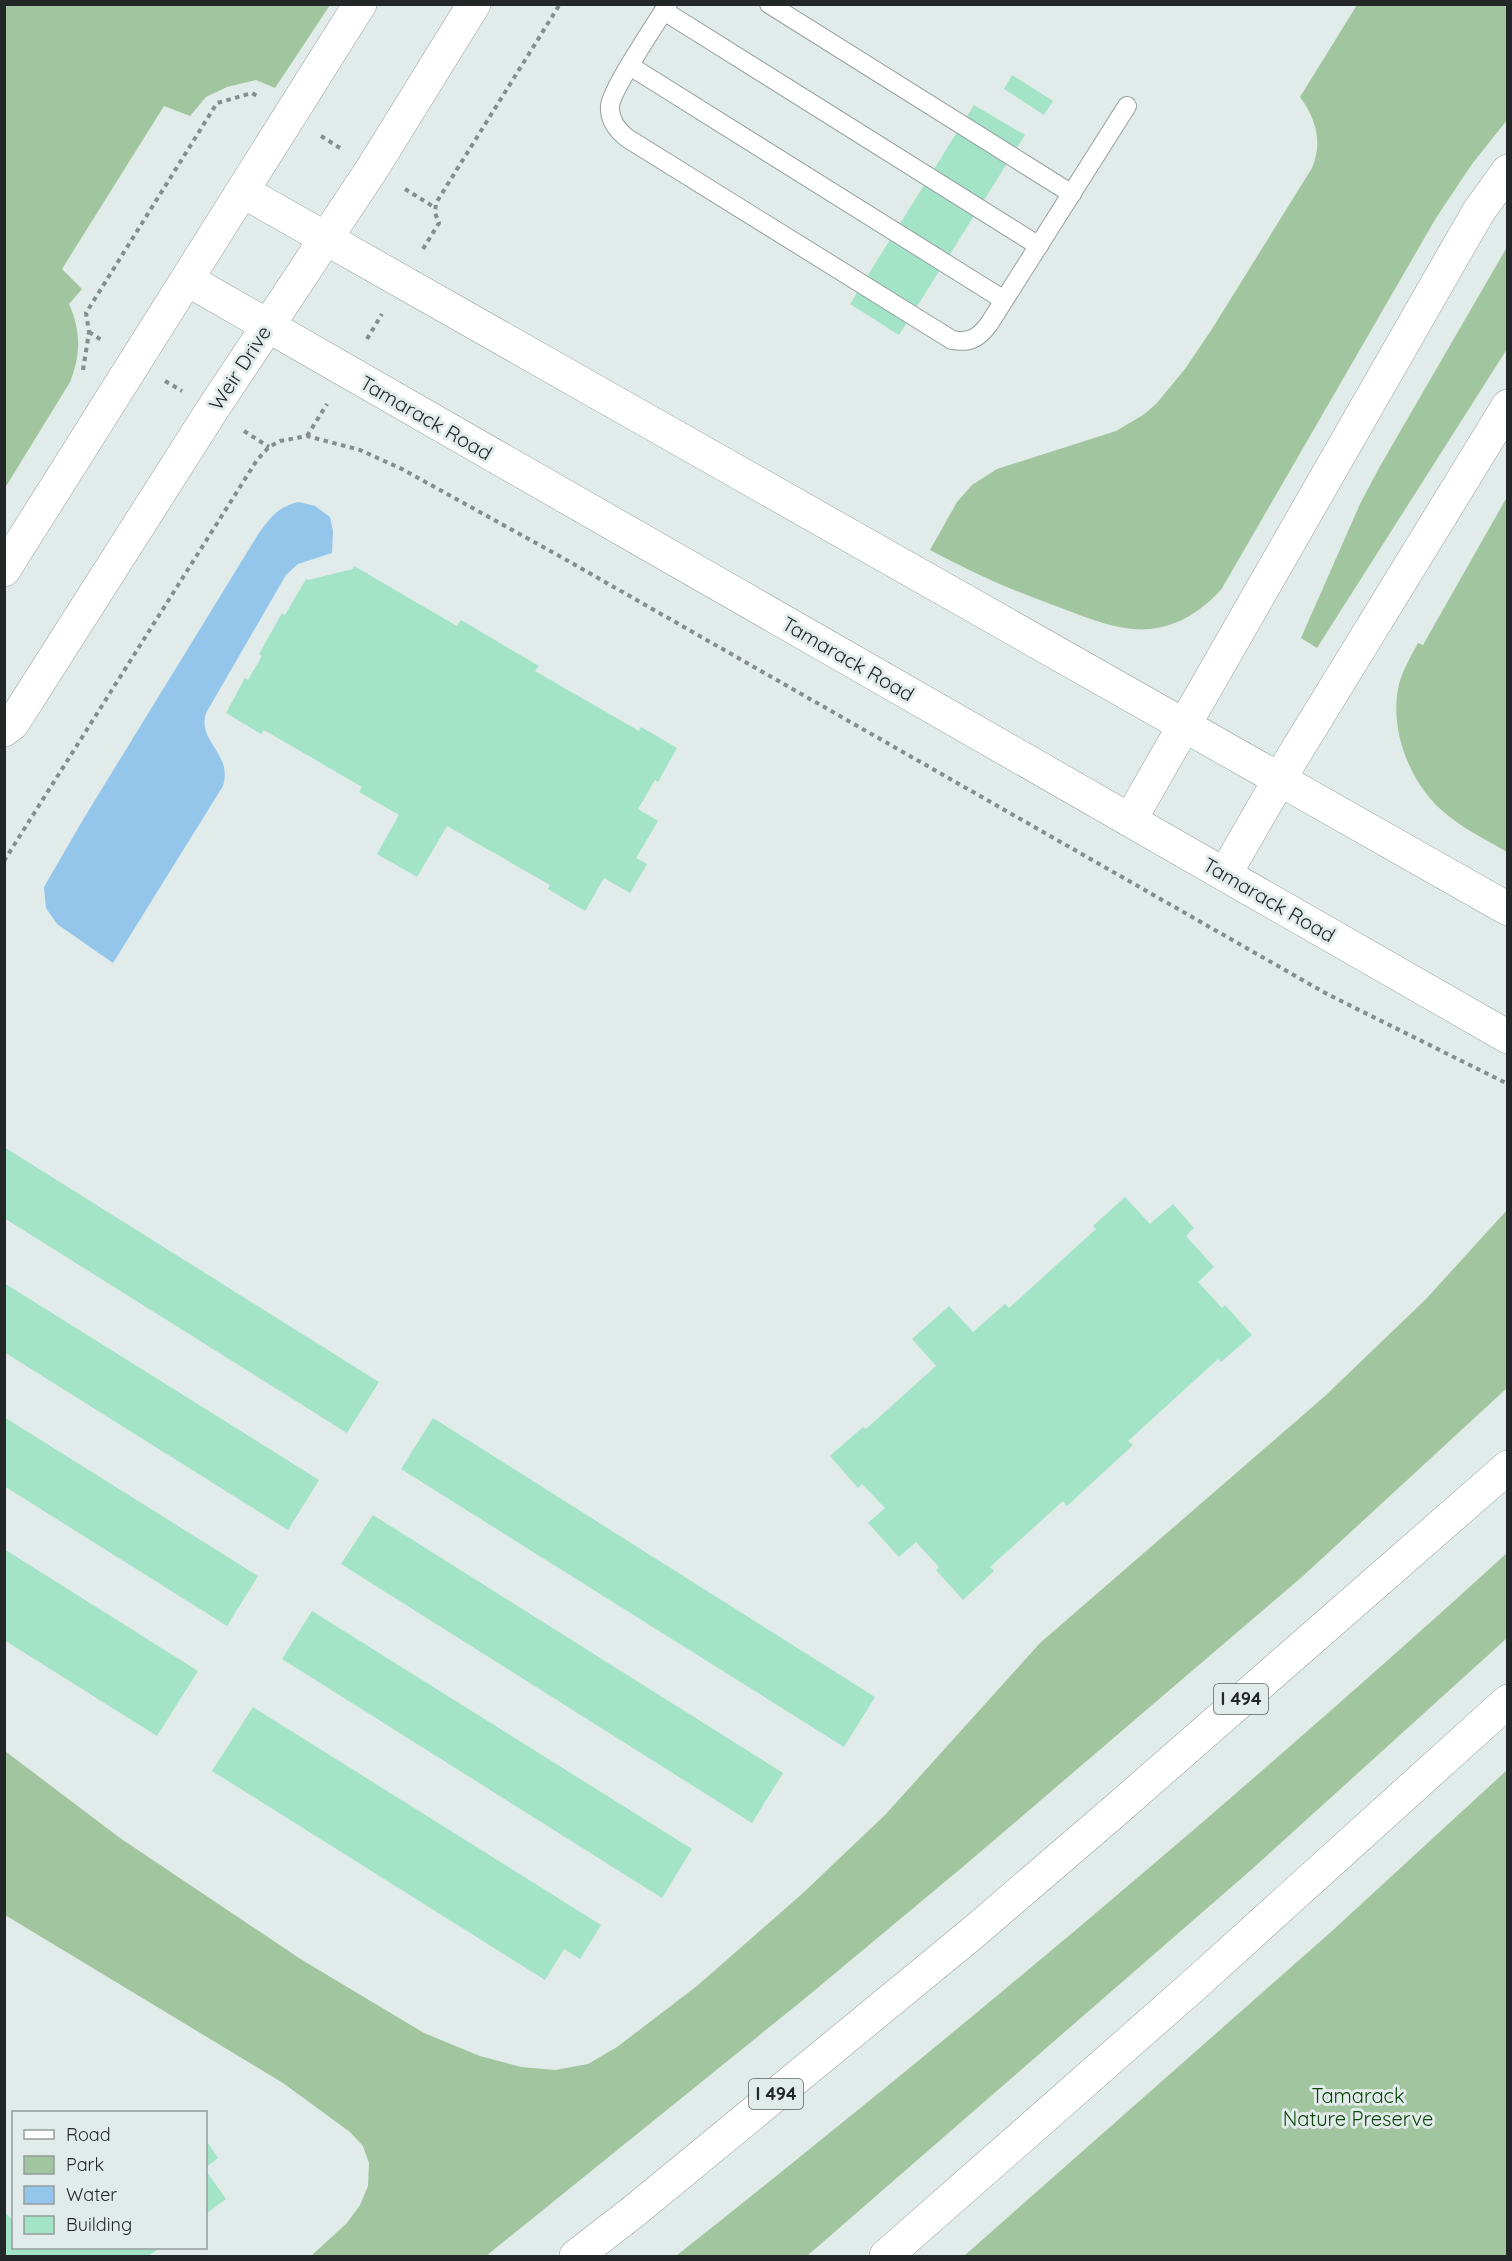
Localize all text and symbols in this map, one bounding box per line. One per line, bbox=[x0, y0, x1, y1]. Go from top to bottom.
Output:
street label: Weir Drive bbox=[203, 321, 276, 415]
street label: Tamarack Road bbox=[356, 370, 497, 465]
street label: Tamarack Road bbox=[778, 611, 919, 706]
street label: Tamarack Road bbox=[1199, 852, 1340, 947]
road number: I 494 bbox=[1214, 1684, 1268, 1714]
road number: I 494 bbox=[749, 2079, 803, 2109]
park label: Tamarack Nature Preserve bbox=[1283, 2083, 1433, 2131]
legend bbox=[12, 2111, 207, 2249]
text: Road bbox=[66, 2123, 111, 2146]
text: Park bbox=[66, 2153, 104, 2176]
text: Water bbox=[66, 2183, 117, 2206]
text: Building bbox=[66, 2213, 132, 2236]

